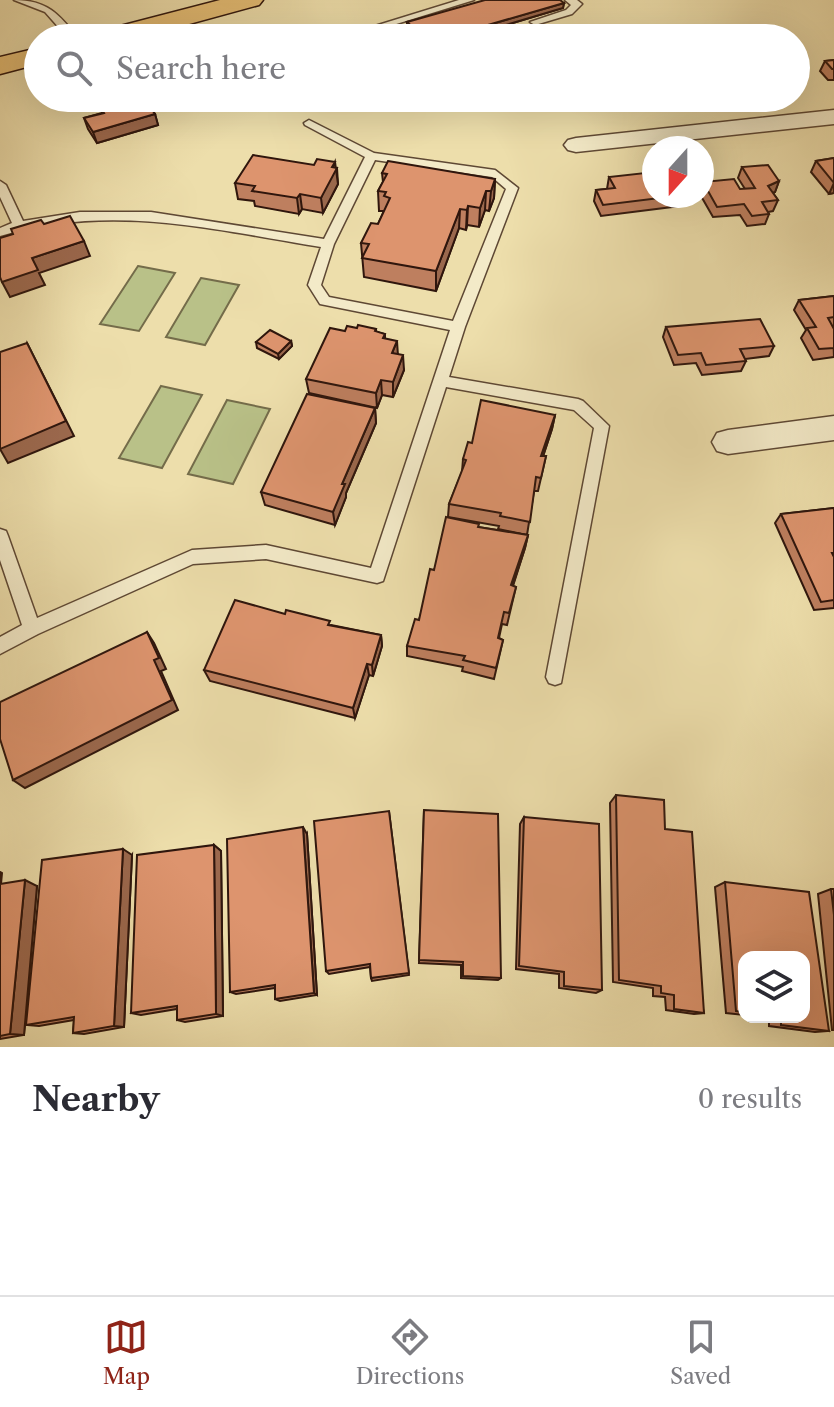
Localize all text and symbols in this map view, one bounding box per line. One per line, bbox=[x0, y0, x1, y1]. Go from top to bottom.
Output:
search box bbox=[24, 24, 810, 112]
icon: search bbox=[52, 46, 96, 90]
text: Search here bbox=[116, 50, 286, 87]
north arrow bbox=[642, 136, 714, 208]
map controls bbox=[738, 951, 810, 1023]
button: layers bbox=[738, 951, 810, 1023]
text: Nearby bbox=[32, 1078, 160, 1120]
text: 0 results bbox=[698, 1083, 802, 1115]
tab: Map bbox=[103, 1315, 150, 1390]
tab: Directions bbox=[356, 1315, 464, 1390]
tab: Saved bbox=[670, 1315, 731, 1390]

